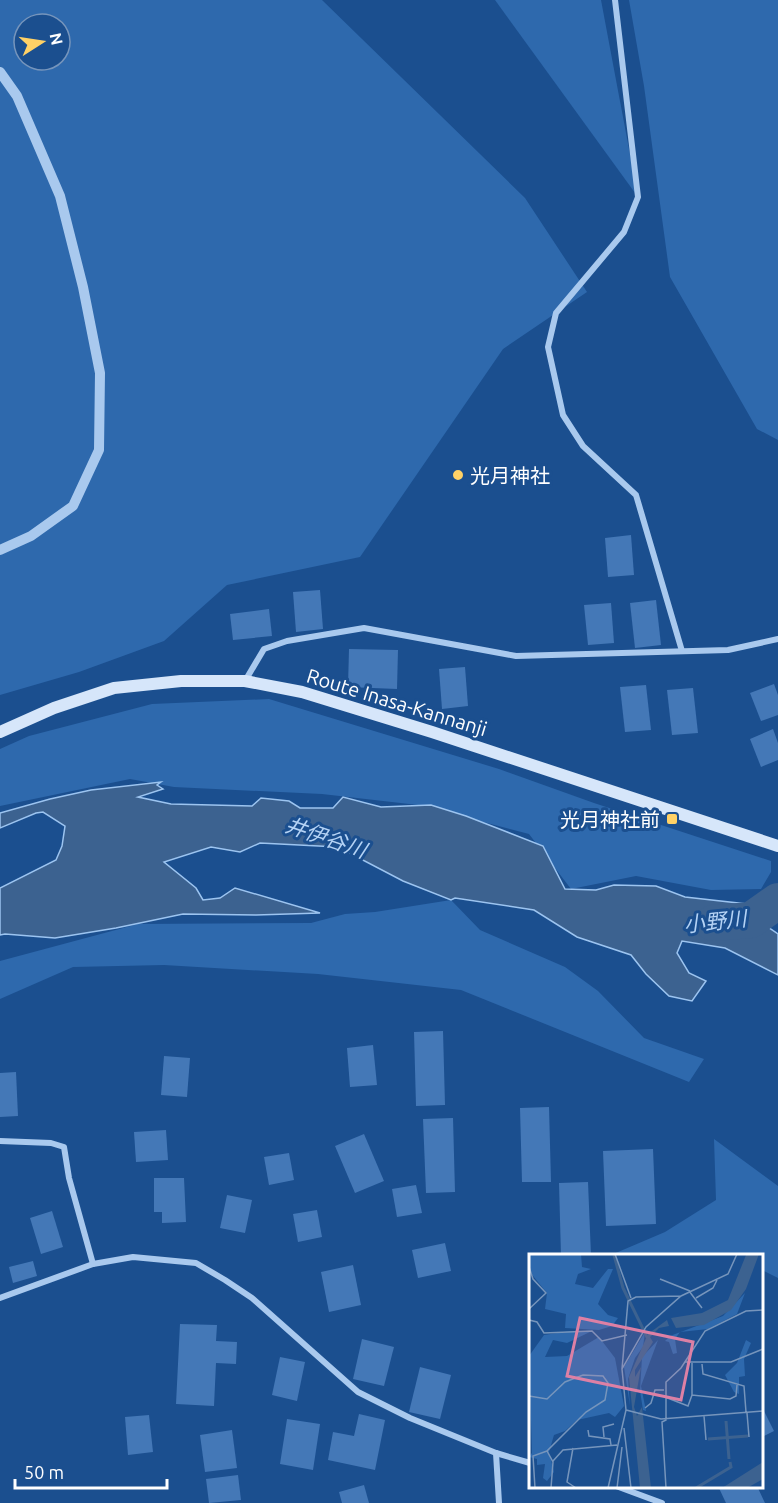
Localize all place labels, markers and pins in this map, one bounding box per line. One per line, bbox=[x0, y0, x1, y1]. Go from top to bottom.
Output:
place label: 光月神社 bbox=[470, 464, 550, 487]
marker: 光月神社 bbox=[451, 468, 465, 482]
place label: 光月神社前 bbox=[560, 808, 660, 831]
marker: 光月神社前 bbox=[665, 812, 679, 826]

